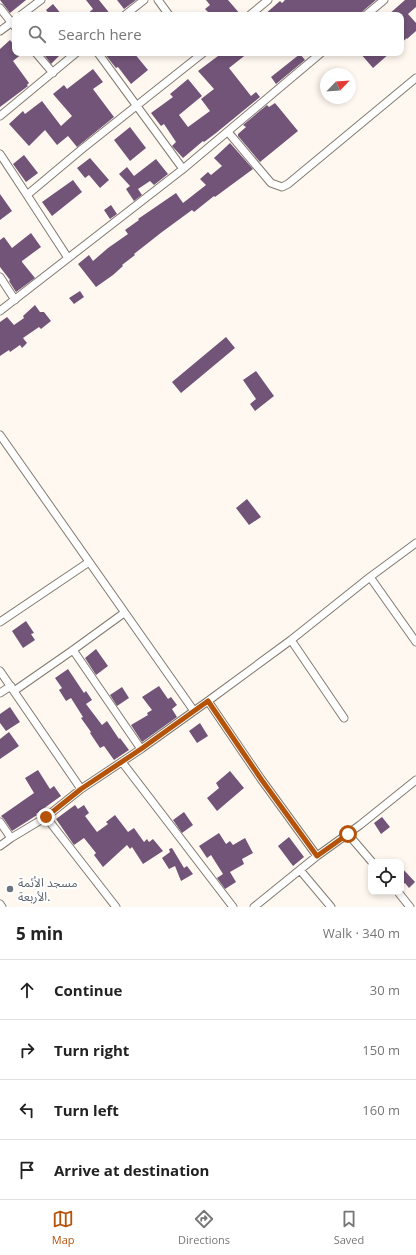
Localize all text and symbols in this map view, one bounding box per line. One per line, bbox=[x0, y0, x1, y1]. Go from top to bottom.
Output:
search box bbox=[12, 12, 404, 56]
icon: search bbox=[26, 23, 48, 45]
text: Search here bbox=[58, 24, 142, 44]
north arrow bbox=[320, 68, 356, 104]
route end bbox=[37, 808, 55, 826]
route start bbox=[339, 825, 357, 843]
map controls bbox=[368, 859, 404, 895]
button: locate bbox=[368, 859, 404, 895]
place label: مسجد الأئمة الأربعة. bbox=[18, 874, 77, 905]
marker: مسجد الأئمة الأربعة. bbox=[5, 884, 15, 894]
text: 5 min bbox=[16, 922, 63, 945]
text: Walk · 340 m bbox=[323, 924, 400, 942]
icon: ahead bbox=[16, 979, 38, 1001]
text: Continue bbox=[54, 980, 122, 1000]
text: 30 m bbox=[370, 981, 400, 999]
icon: right bbox=[16, 1039, 38, 1061]
text: Turn right bbox=[54, 1040, 129, 1060]
text: 150 m bbox=[362, 1041, 400, 1059]
icon: left bbox=[16, 1099, 38, 1121]
text: Turn left bbox=[54, 1100, 119, 1120]
text: 160 m bbox=[362, 1101, 400, 1119]
icon: arrive bbox=[16, 1159, 38, 1181]
text: Arrive at destination bbox=[54, 1160, 209, 1180]
tab: Map bbox=[52, 1208, 75, 1247]
tab: Directions bbox=[178, 1208, 230, 1247]
tab: Saved bbox=[334, 1208, 364, 1247]

